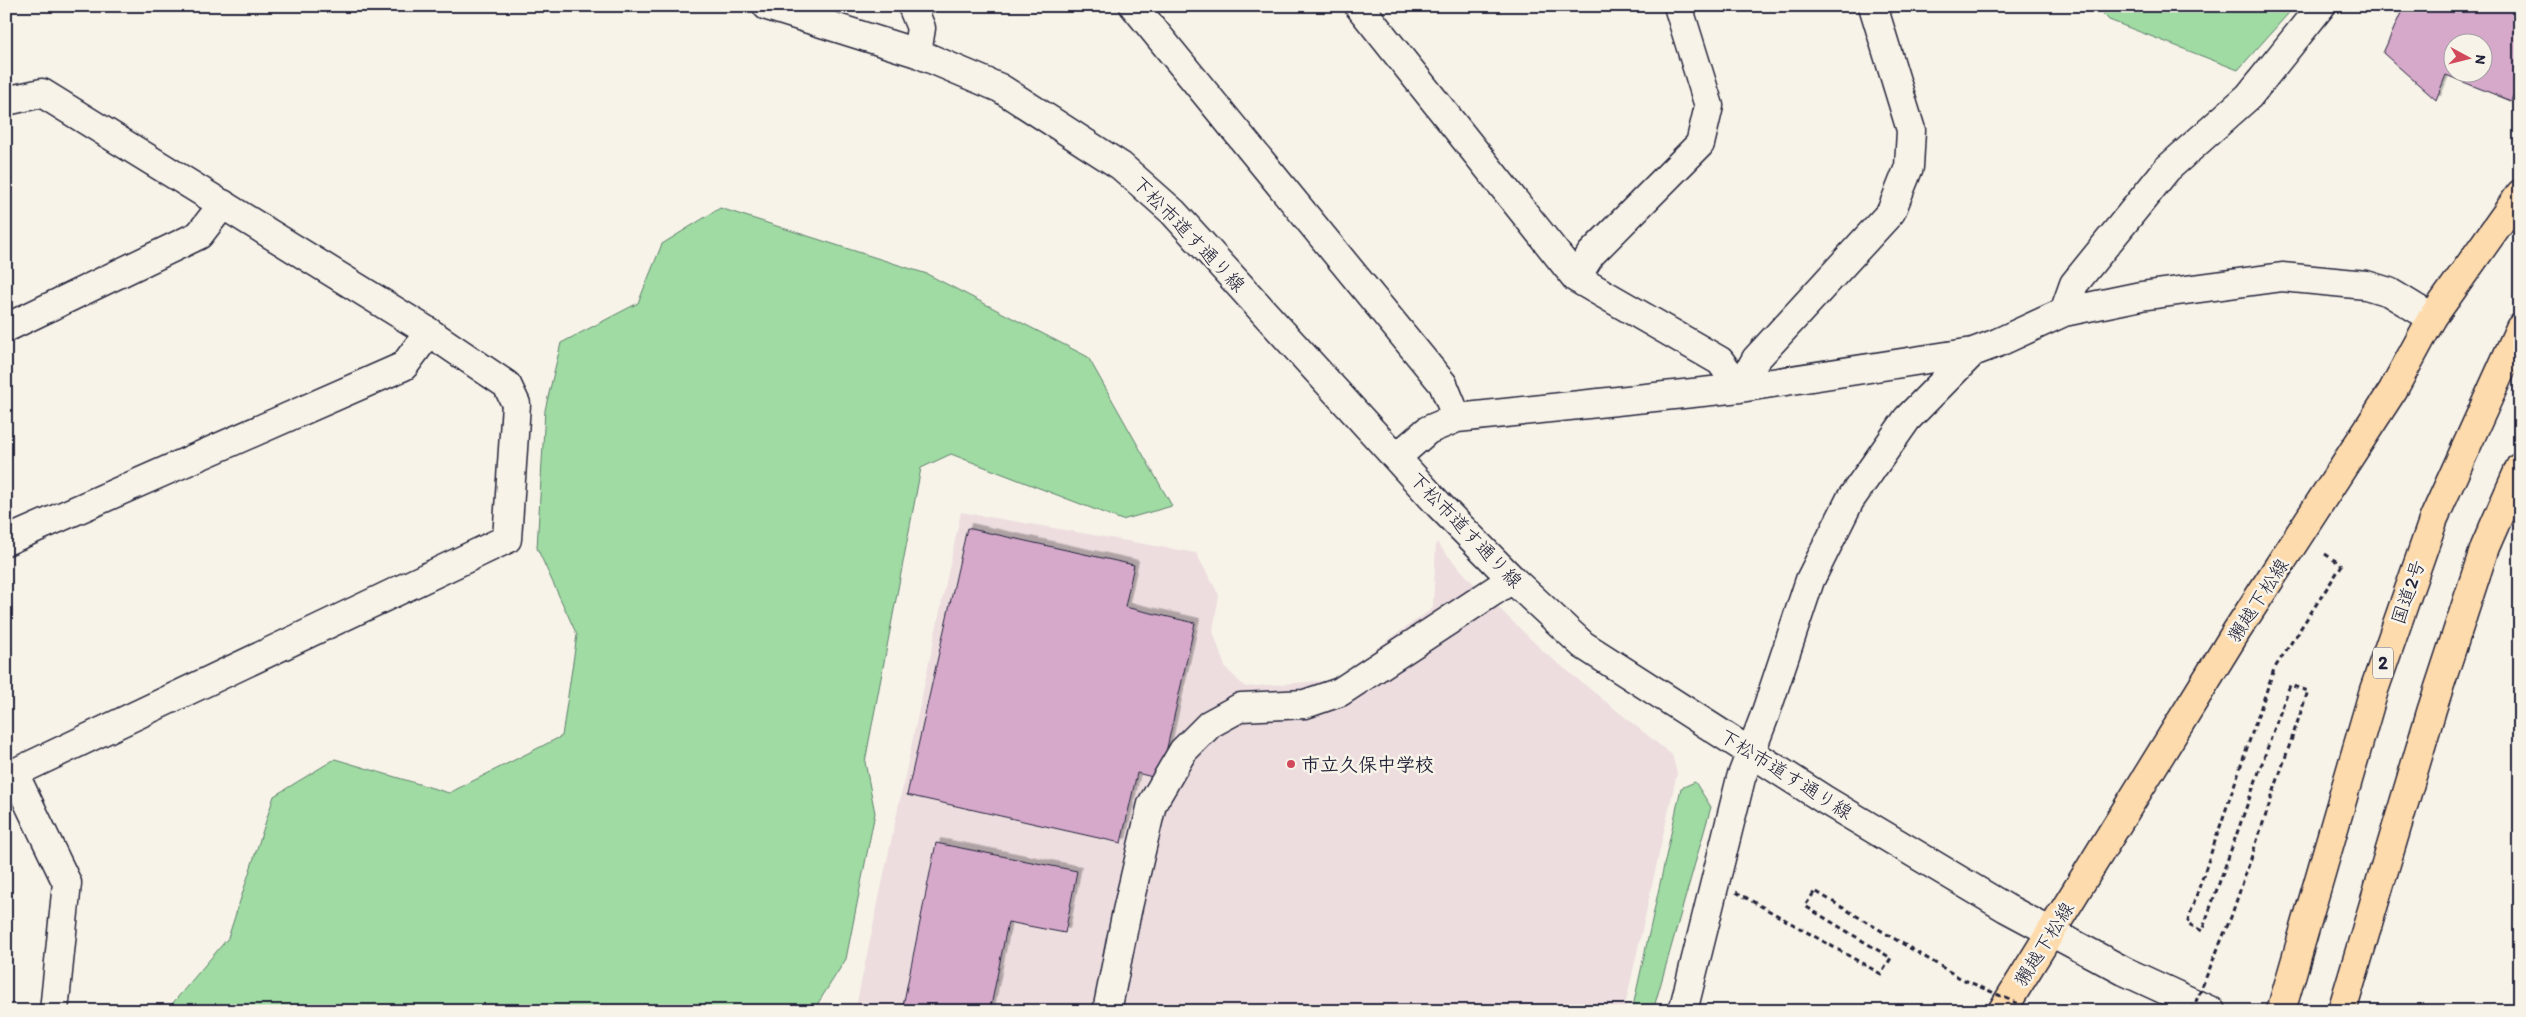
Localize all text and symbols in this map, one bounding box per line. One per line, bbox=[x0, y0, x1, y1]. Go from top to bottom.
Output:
north arrow bbox=[2444, 32, 2494, 82]
text: N bbox=[2471, 54, 2489, 65]
street label: 下松市道す通り線 bbox=[1128, 171, 1250, 297]
street label: 下松市道す通り線 bbox=[1405, 467, 1527, 593]
street label: 獺越下松線 bbox=[2222, 554, 2294, 646]
street label: 国道2号 bbox=[2386, 557, 2430, 627]
road number: 2 bbox=[2373, 648, 2393, 678]
street label: 下松市道す通り線 bbox=[1715, 724, 1857, 824]
place label: 市立久保中学校 bbox=[1301, 753, 1434, 776]
marker: 市立久保中学校 bbox=[1285, 758, 1297, 770]
street label: 獺越下松線 bbox=[2009, 898, 2079, 990]

